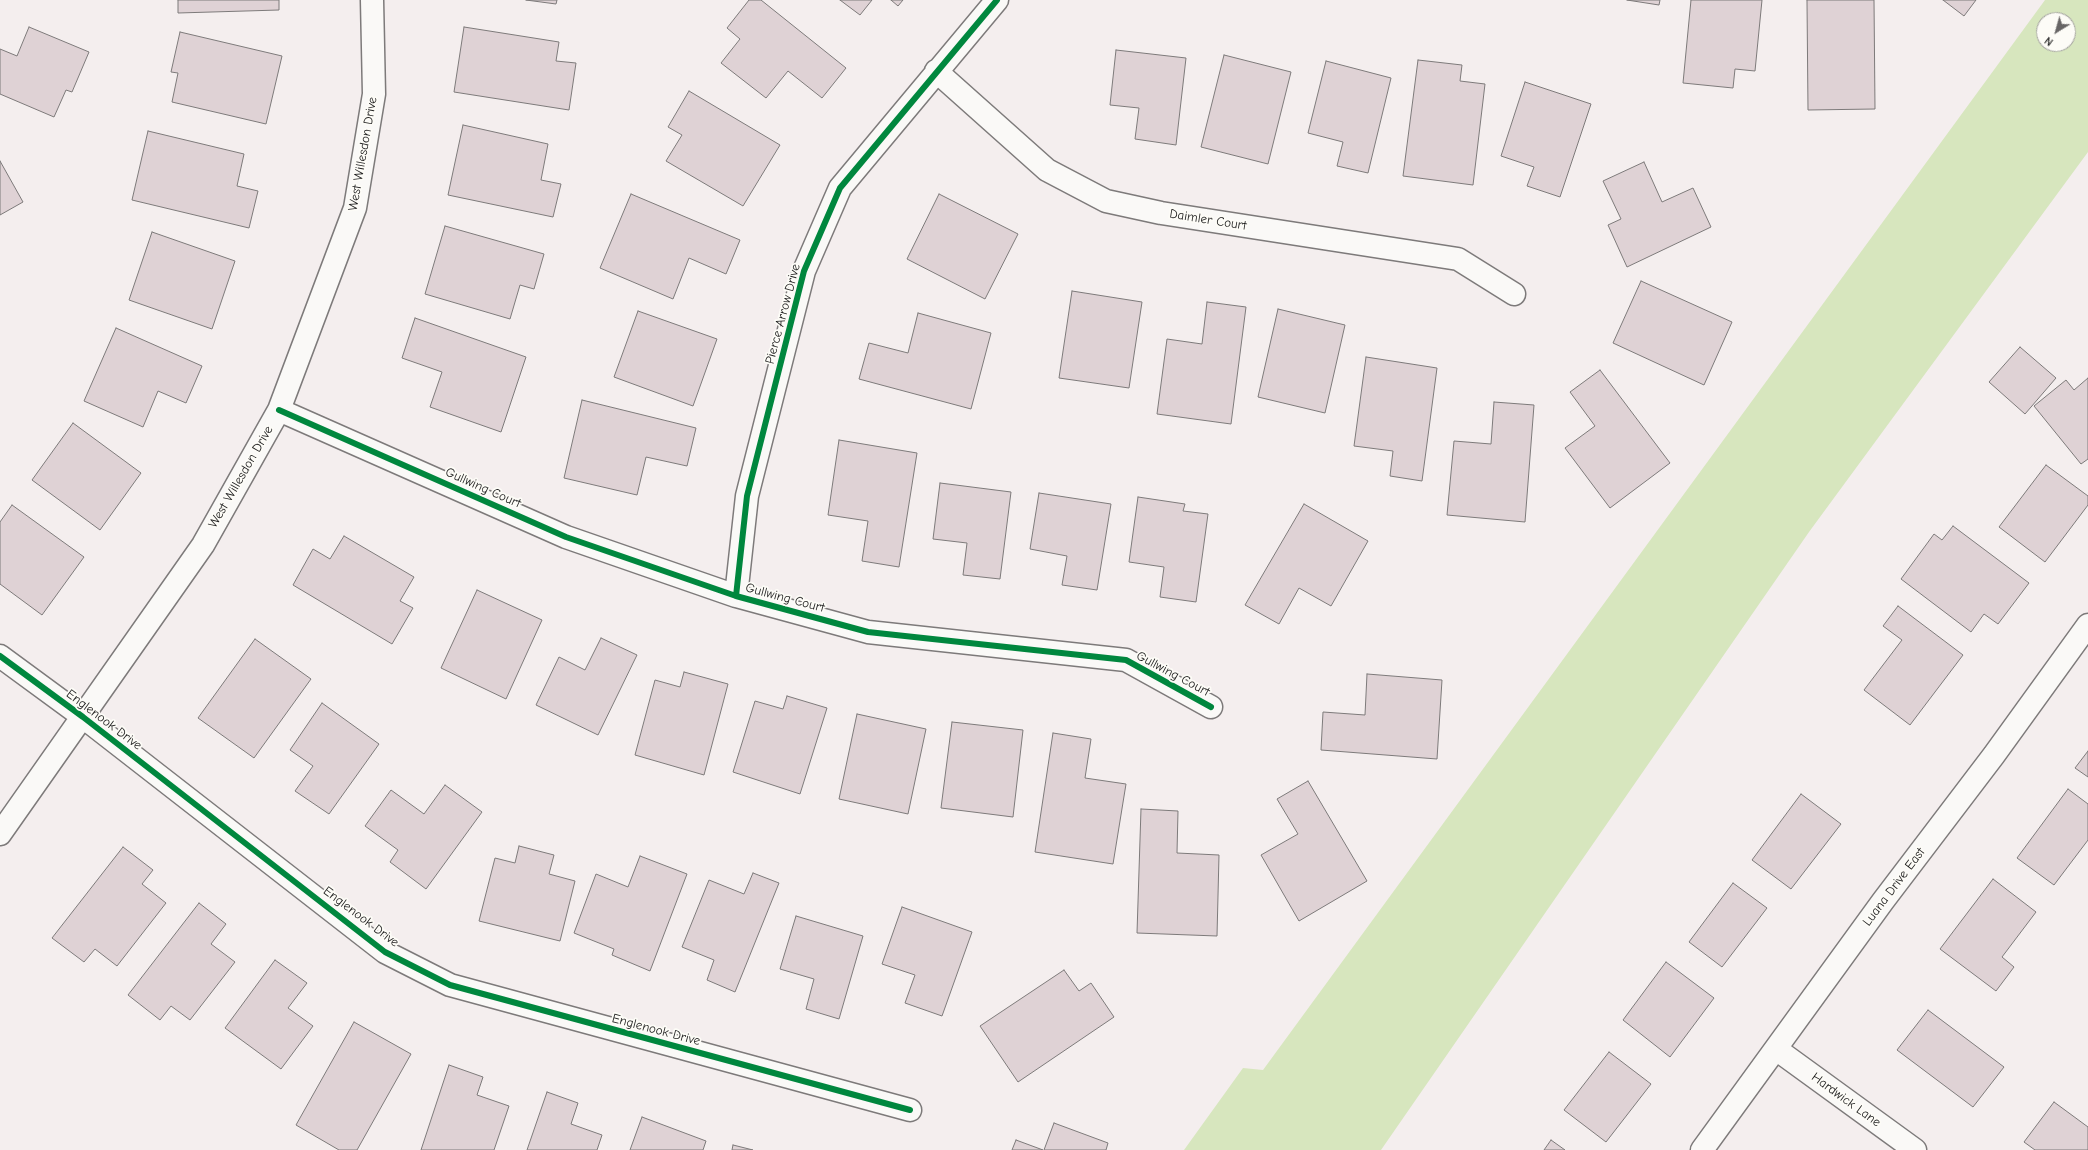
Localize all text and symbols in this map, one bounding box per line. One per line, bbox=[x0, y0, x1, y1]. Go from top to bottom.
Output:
north arrow bbox=[2036, 12, 2076, 52]
text: N bbox=[2042, 34, 2056, 49]
street label: West Willesdon Drive bbox=[345, 96, 381, 212]
street label: Daimler Court bbox=[1168, 206, 1248, 234]
street label: Pierce Arrow Drive bbox=[762, 262, 804, 366]
street label: West Willesdon Drive bbox=[205, 423, 277, 531]
street label: Gullwing Court bbox=[443, 464, 523, 512]
street label: Gullwing Court bbox=[744, 580, 826, 616]
street label: Gullwing Court bbox=[1134, 648, 1212, 700]
street label: Englenook Drive bbox=[63, 686, 145, 754]
street label: Luana Drive East bbox=[1860, 845, 1928, 929]
street label: Englenook Drive bbox=[320, 883, 402, 951]
street label: Englenook Drive bbox=[610, 1011, 702, 1049]
street label: Hardwick Lane bbox=[1808, 1070, 1884, 1130]

